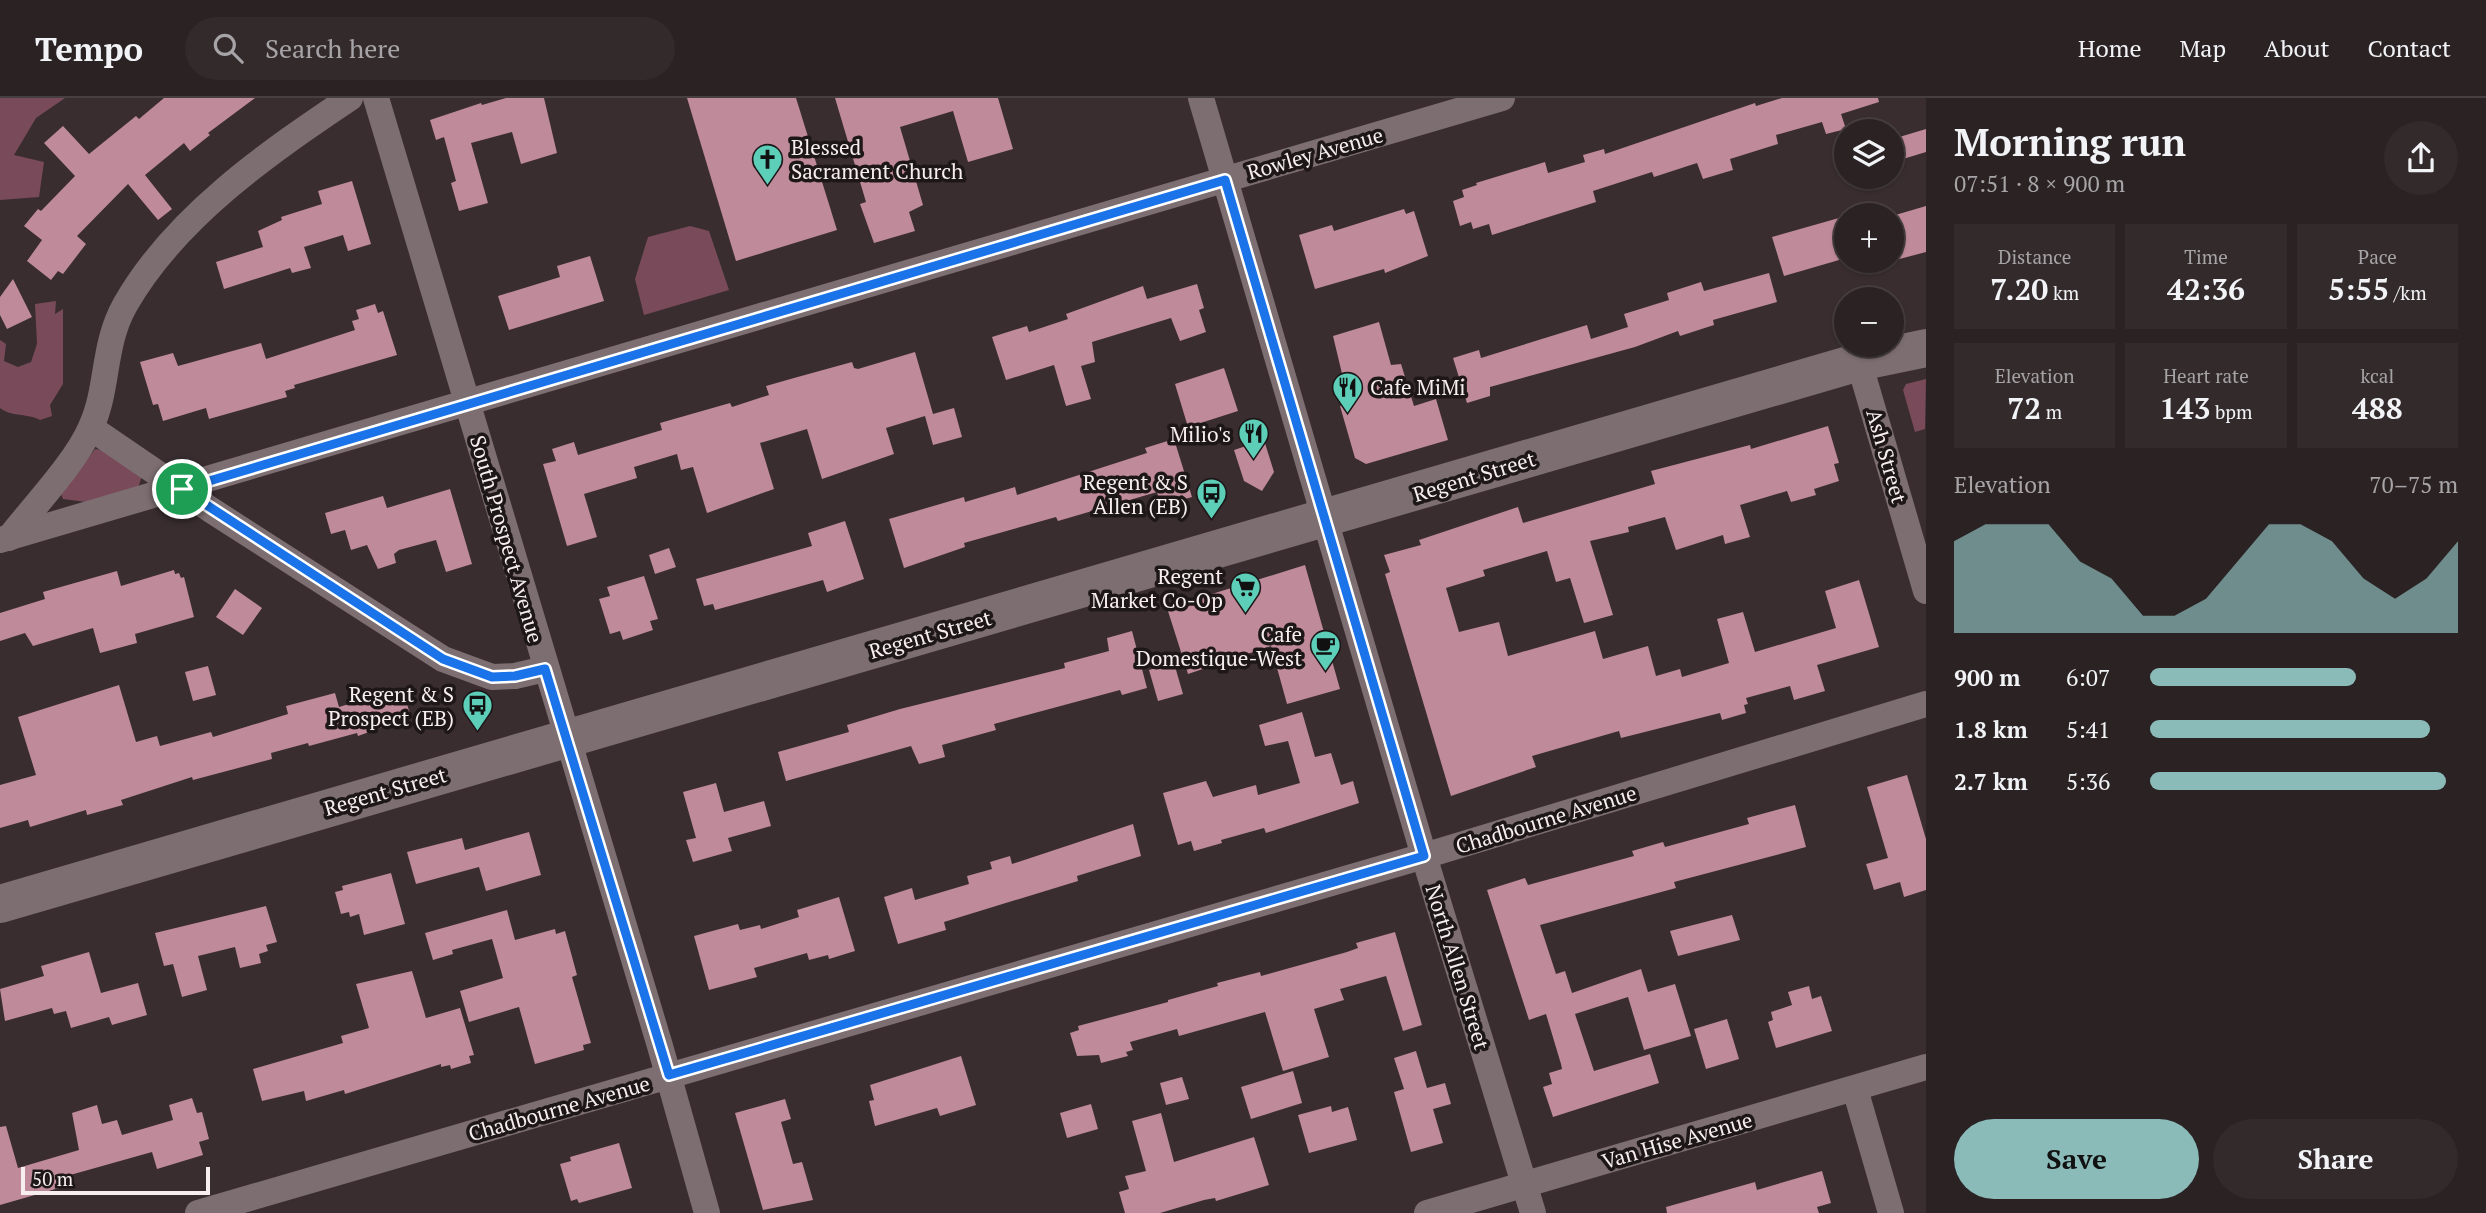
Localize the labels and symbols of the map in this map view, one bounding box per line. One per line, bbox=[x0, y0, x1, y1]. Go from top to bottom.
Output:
street label: Rowley Avenue bbox=[1244, 120, 1386, 186]
place label: Blessed Sacrament Church bbox=[791, 133, 963, 185]
church icon: Blessed Sacrament Church bbox=[751, 142, 785, 186]
restaurant icon: Cafe MiMi bbox=[1330, 370, 1364, 414]
place label: Cafe MiMi bbox=[1370, 373, 1466, 401]
street label: Ash Street bbox=[1860, 406, 1914, 507]
restaurant icon: Milio's bbox=[1237, 417, 1271, 461]
place label: Milio's bbox=[1170, 420, 1231, 448]
street label: South Prospect Avenue bbox=[464, 432, 550, 646]
street label: Regent Street bbox=[1409, 444, 1539, 508]
pin bbox=[152, 459, 212, 519]
place label: Regent & S Allen (EB) bbox=[1083, 468, 1188, 520]
bus stop icon: Regent & S Allen (EB) bbox=[1194, 477, 1228, 521]
place label: Regent Market Co-Op bbox=[1091, 562, 1223, 614]
supermarket icon: Regent Market Co-Op bbox=[1229, 571, 1263, 615]
street label: Regent Street bbox=[865, 603, 995, 665]
place label: Cafe Domestique-West bbox=[1136, 620, 1302, 672]
cafe icon: Cafe Domestique-West bbox=[1308, 629, 1342, 673]
place label: Regent & S Prospect (EB) bbox=[328, 680, 454, 732]
bus stop icon: Regent & S Prospect (EB) bbox=[460, 689, 494, 733]
street label: Regent Street bbox=[320, 760, 450, 822]
street label: Chadbourne Avenue bbox=[1452, 778, 1640, 860]
street label: North Allen Street bbox=[1420, 881, 1496, 1053]
street label: Chadbourne Avenue bbox=[465, 1069, 653, 1147]
street label: Van Hise Avenue bbox=[1598, 1105, 1756, 1175]
scale bar bbox=[21, 1164, 210, 1196]

